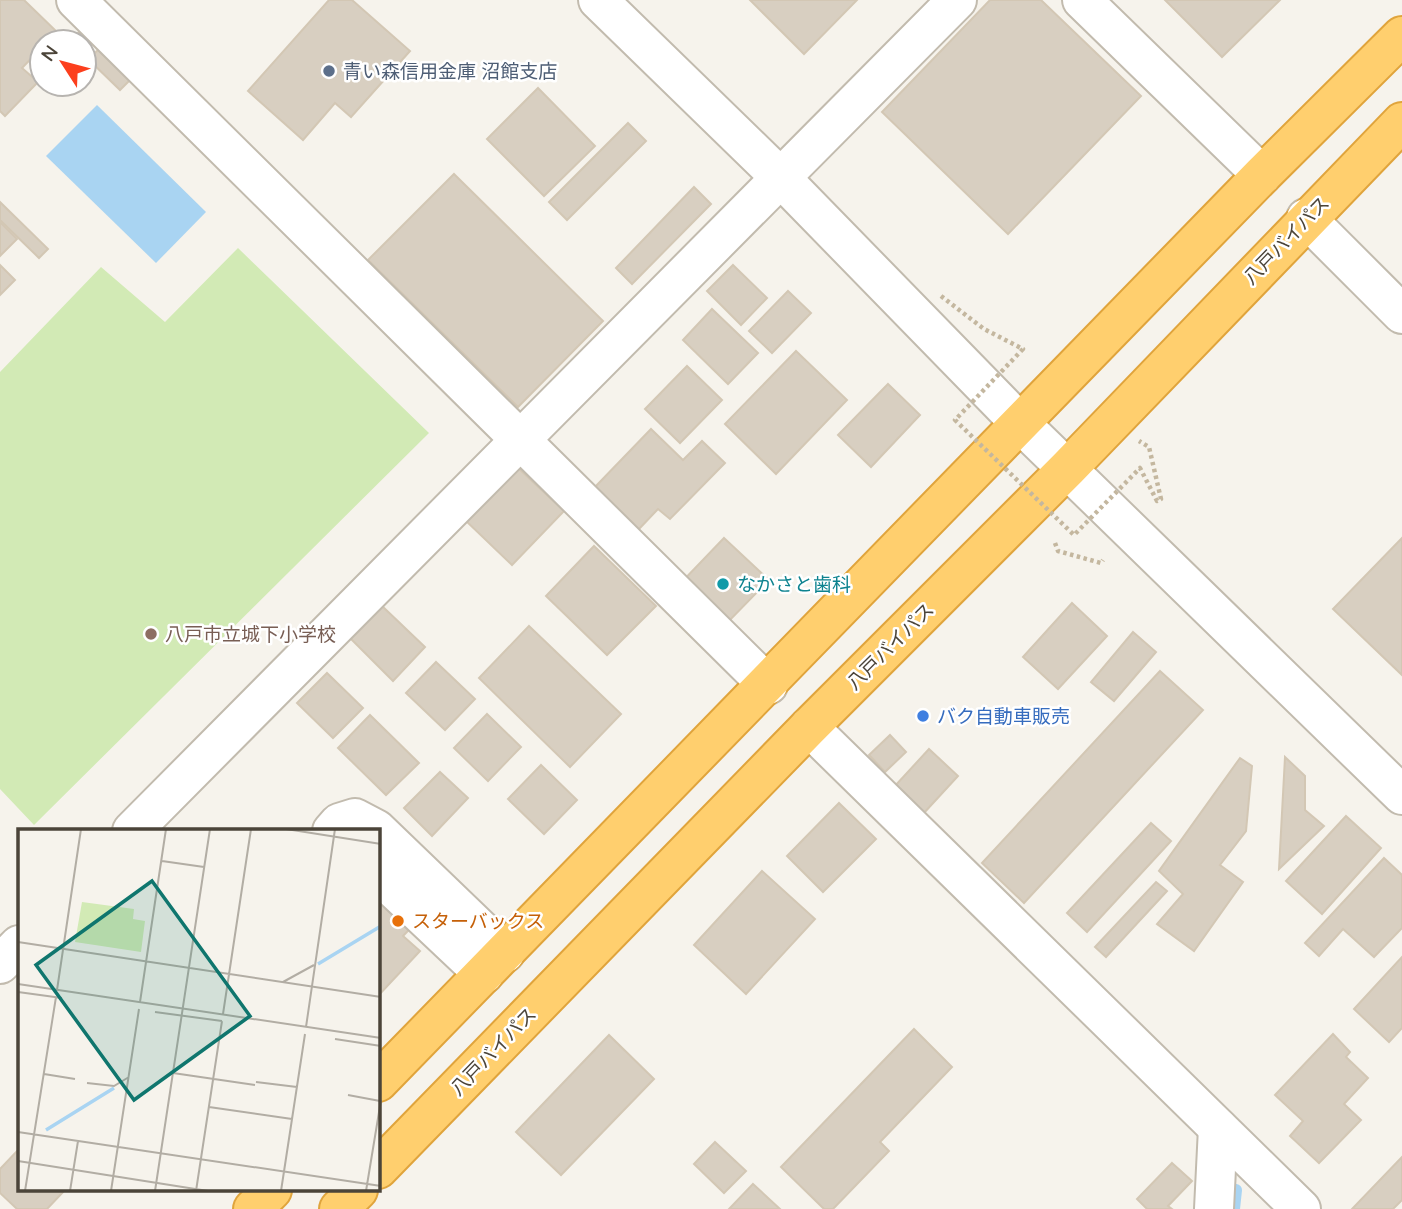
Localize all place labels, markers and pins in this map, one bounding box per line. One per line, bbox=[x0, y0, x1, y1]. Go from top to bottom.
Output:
place label: 青い森信用金庫 沼館支店 bbox=[343, 59, 557, 83]
marker: 青い森信用金庫 沼館支店 bbox=[321, 63, 337, 79]
place label: なかさと歯科 bbox=[737, 572, 851, 596]
marker: なかさと歯科 bbox=[715, 576, 731, 592]
place label: 八戸市立城下小学校 bbox=[165, 622, 336, 646]
marker: 八戸市立城下小学校 bbox=[143, 626, 159, 642]
place label: バク自動車販売 bbox=[937, 704, 1070, 728]
marker: バク自動車販売 bbox=[915, 708, 931, 724]
place label: スターバックス bbox=[412, 909, 544, 933]
marker: スターバックス bbox=[390, 913, 406, 929]

